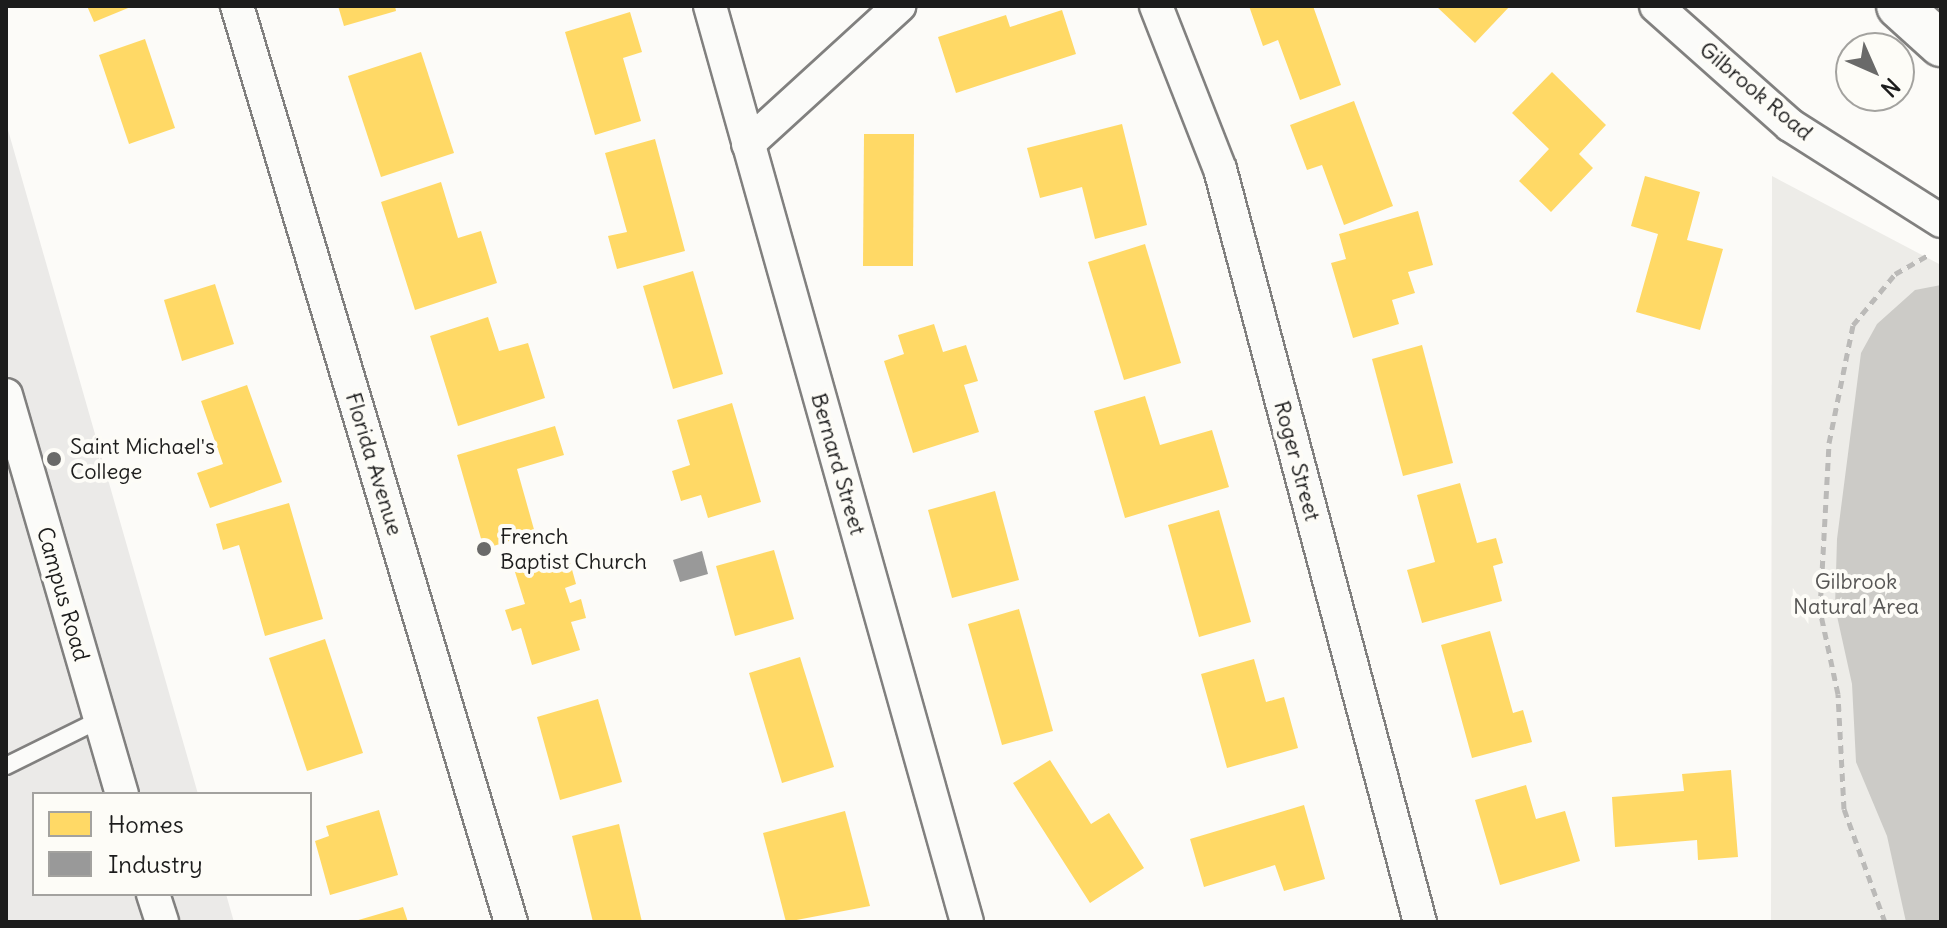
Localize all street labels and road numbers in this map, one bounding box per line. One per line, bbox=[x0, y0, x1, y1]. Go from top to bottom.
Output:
street label: Gilbrook Road bbox=[1694, 36, 1818, 146]
street label: Florida Avenue bbox=[340, 389, 408, 539]
street label: Bernard Street bbox=[805, 390, 871, 538]
street label: Roger Street bbox=[1268, 398, 1326, 524]
street label: Campus Road bbox=[31, 524, 95, 664]

